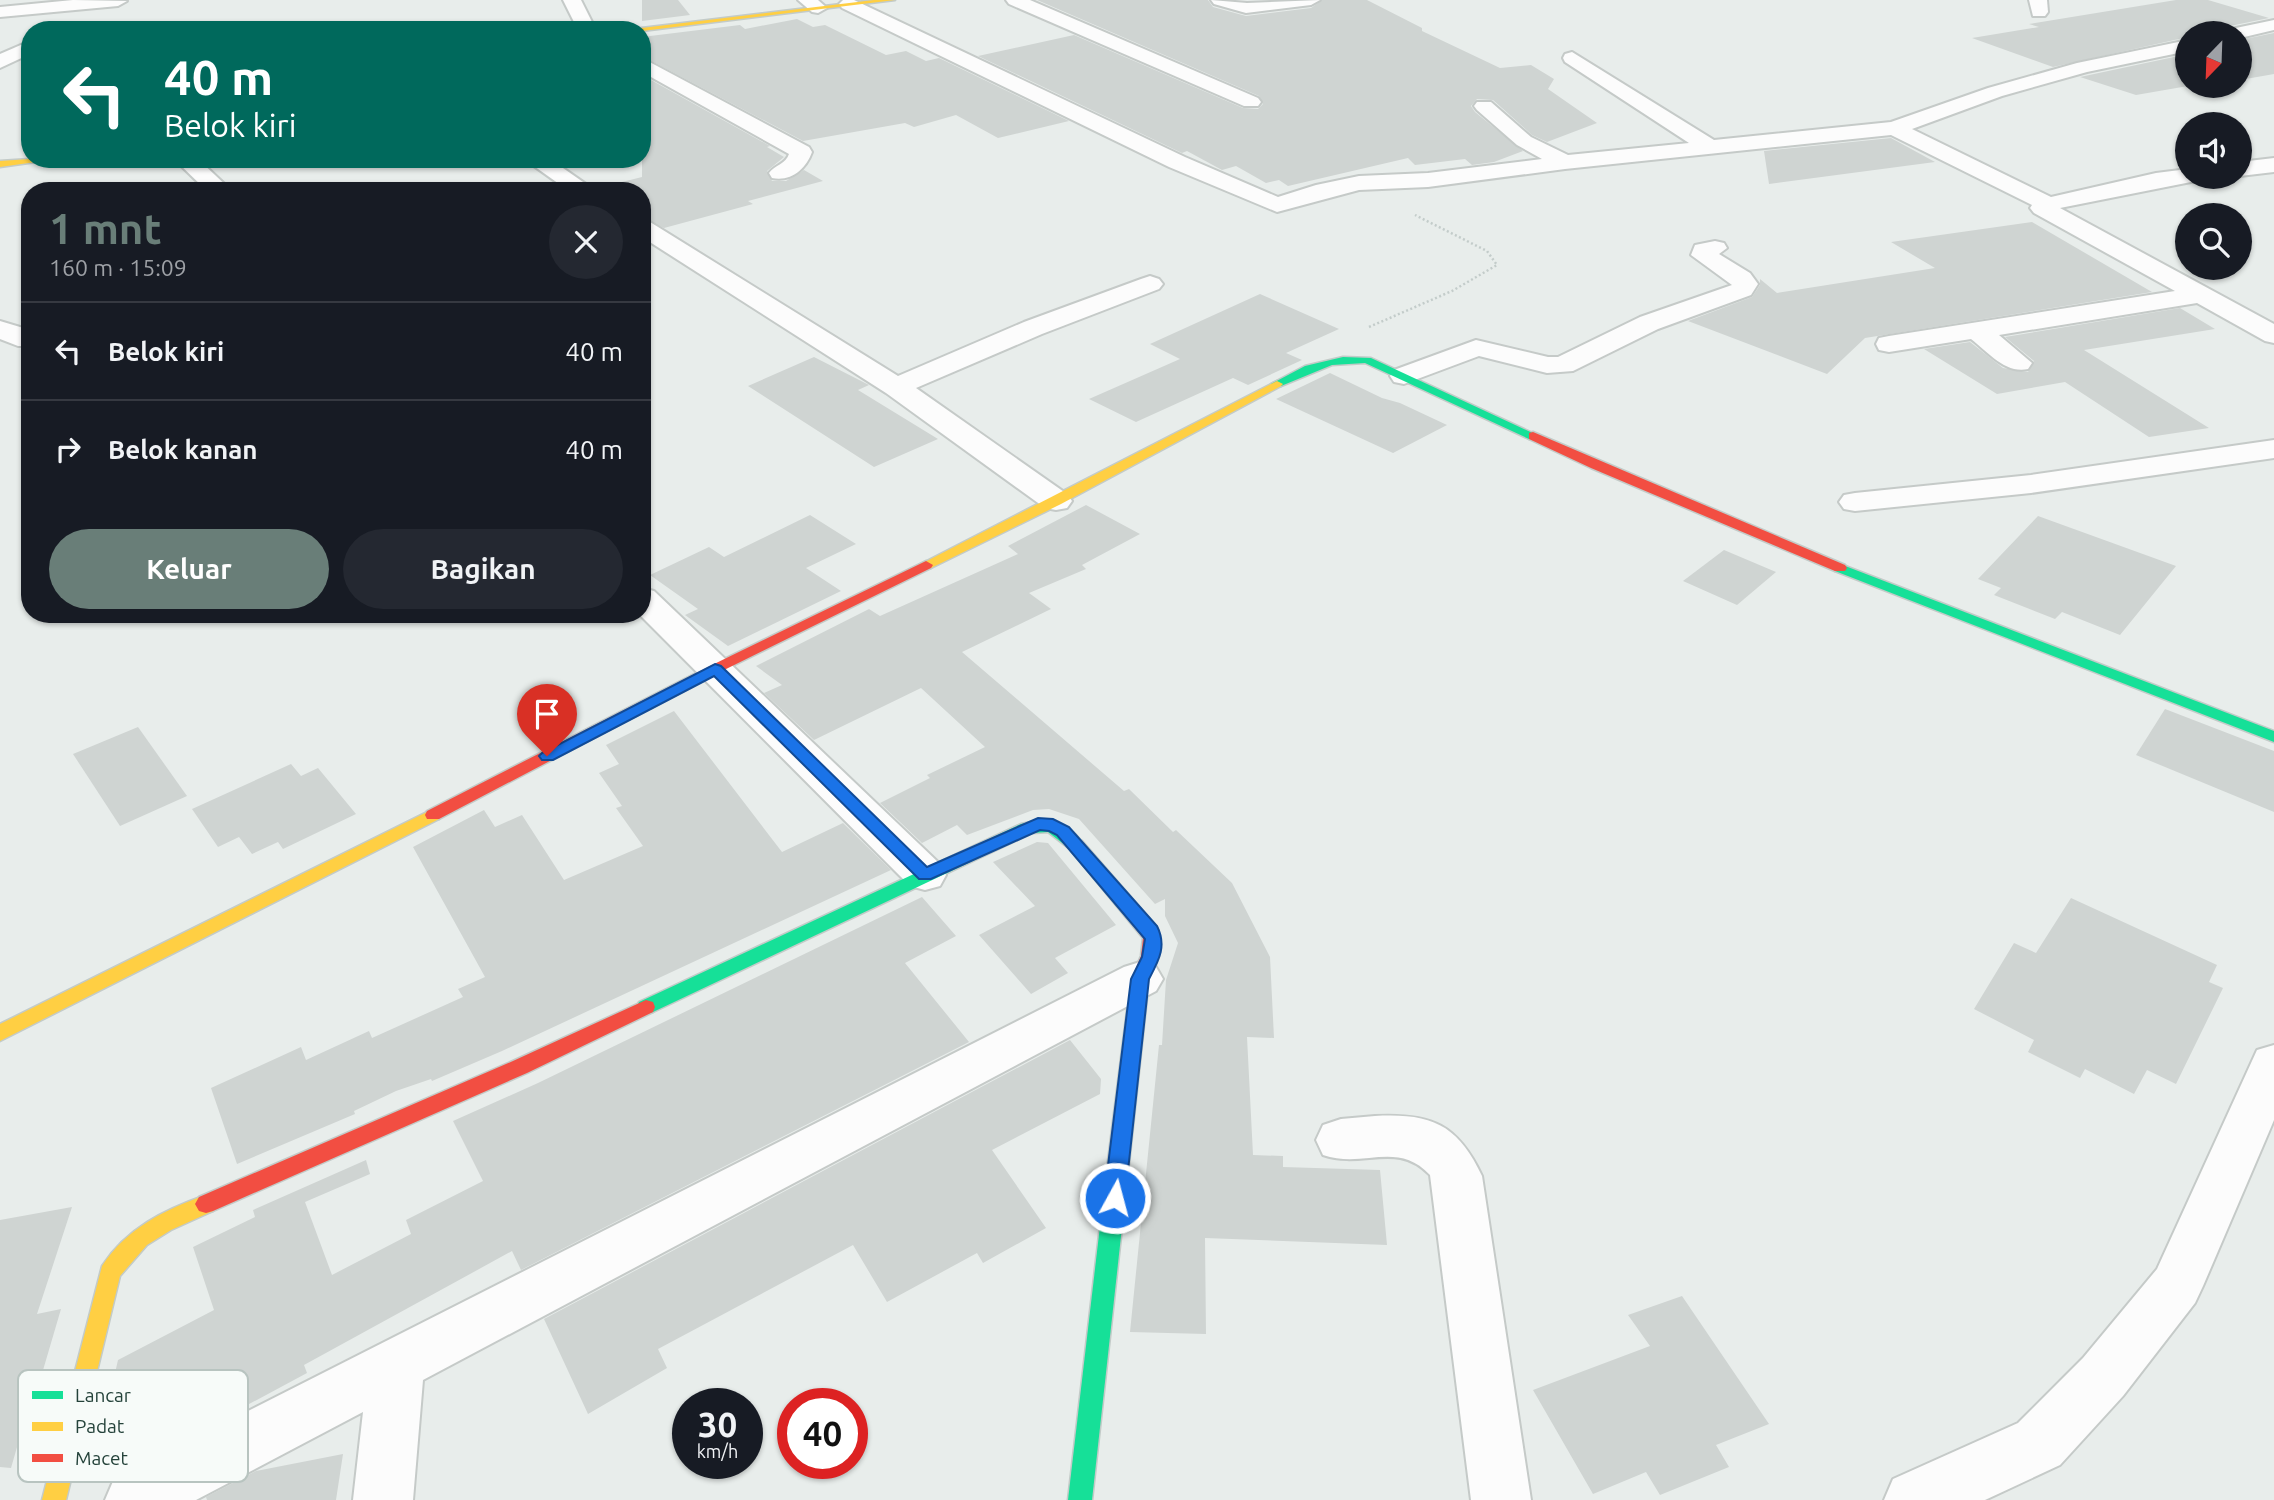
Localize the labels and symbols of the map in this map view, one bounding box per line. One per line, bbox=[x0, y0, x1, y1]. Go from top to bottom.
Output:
north arrow bbox=[2175, 21, 2252, 98]
pin bbox=[517, 684, 577, 756]
position arrow bbox=[1078, 1161, 1152, 1235]
legend bbox=[18, 1370, 248, 1482]
text: Lancar bbox=[75, 1384, 131, 1406]
speed limit sign: 40 bbox=[777, 1388, 868, 1479]
text: Padat bbox=[75, 1415, 125, 1437]
text: Macet bbox=[75, 1447, 129, 1469]

